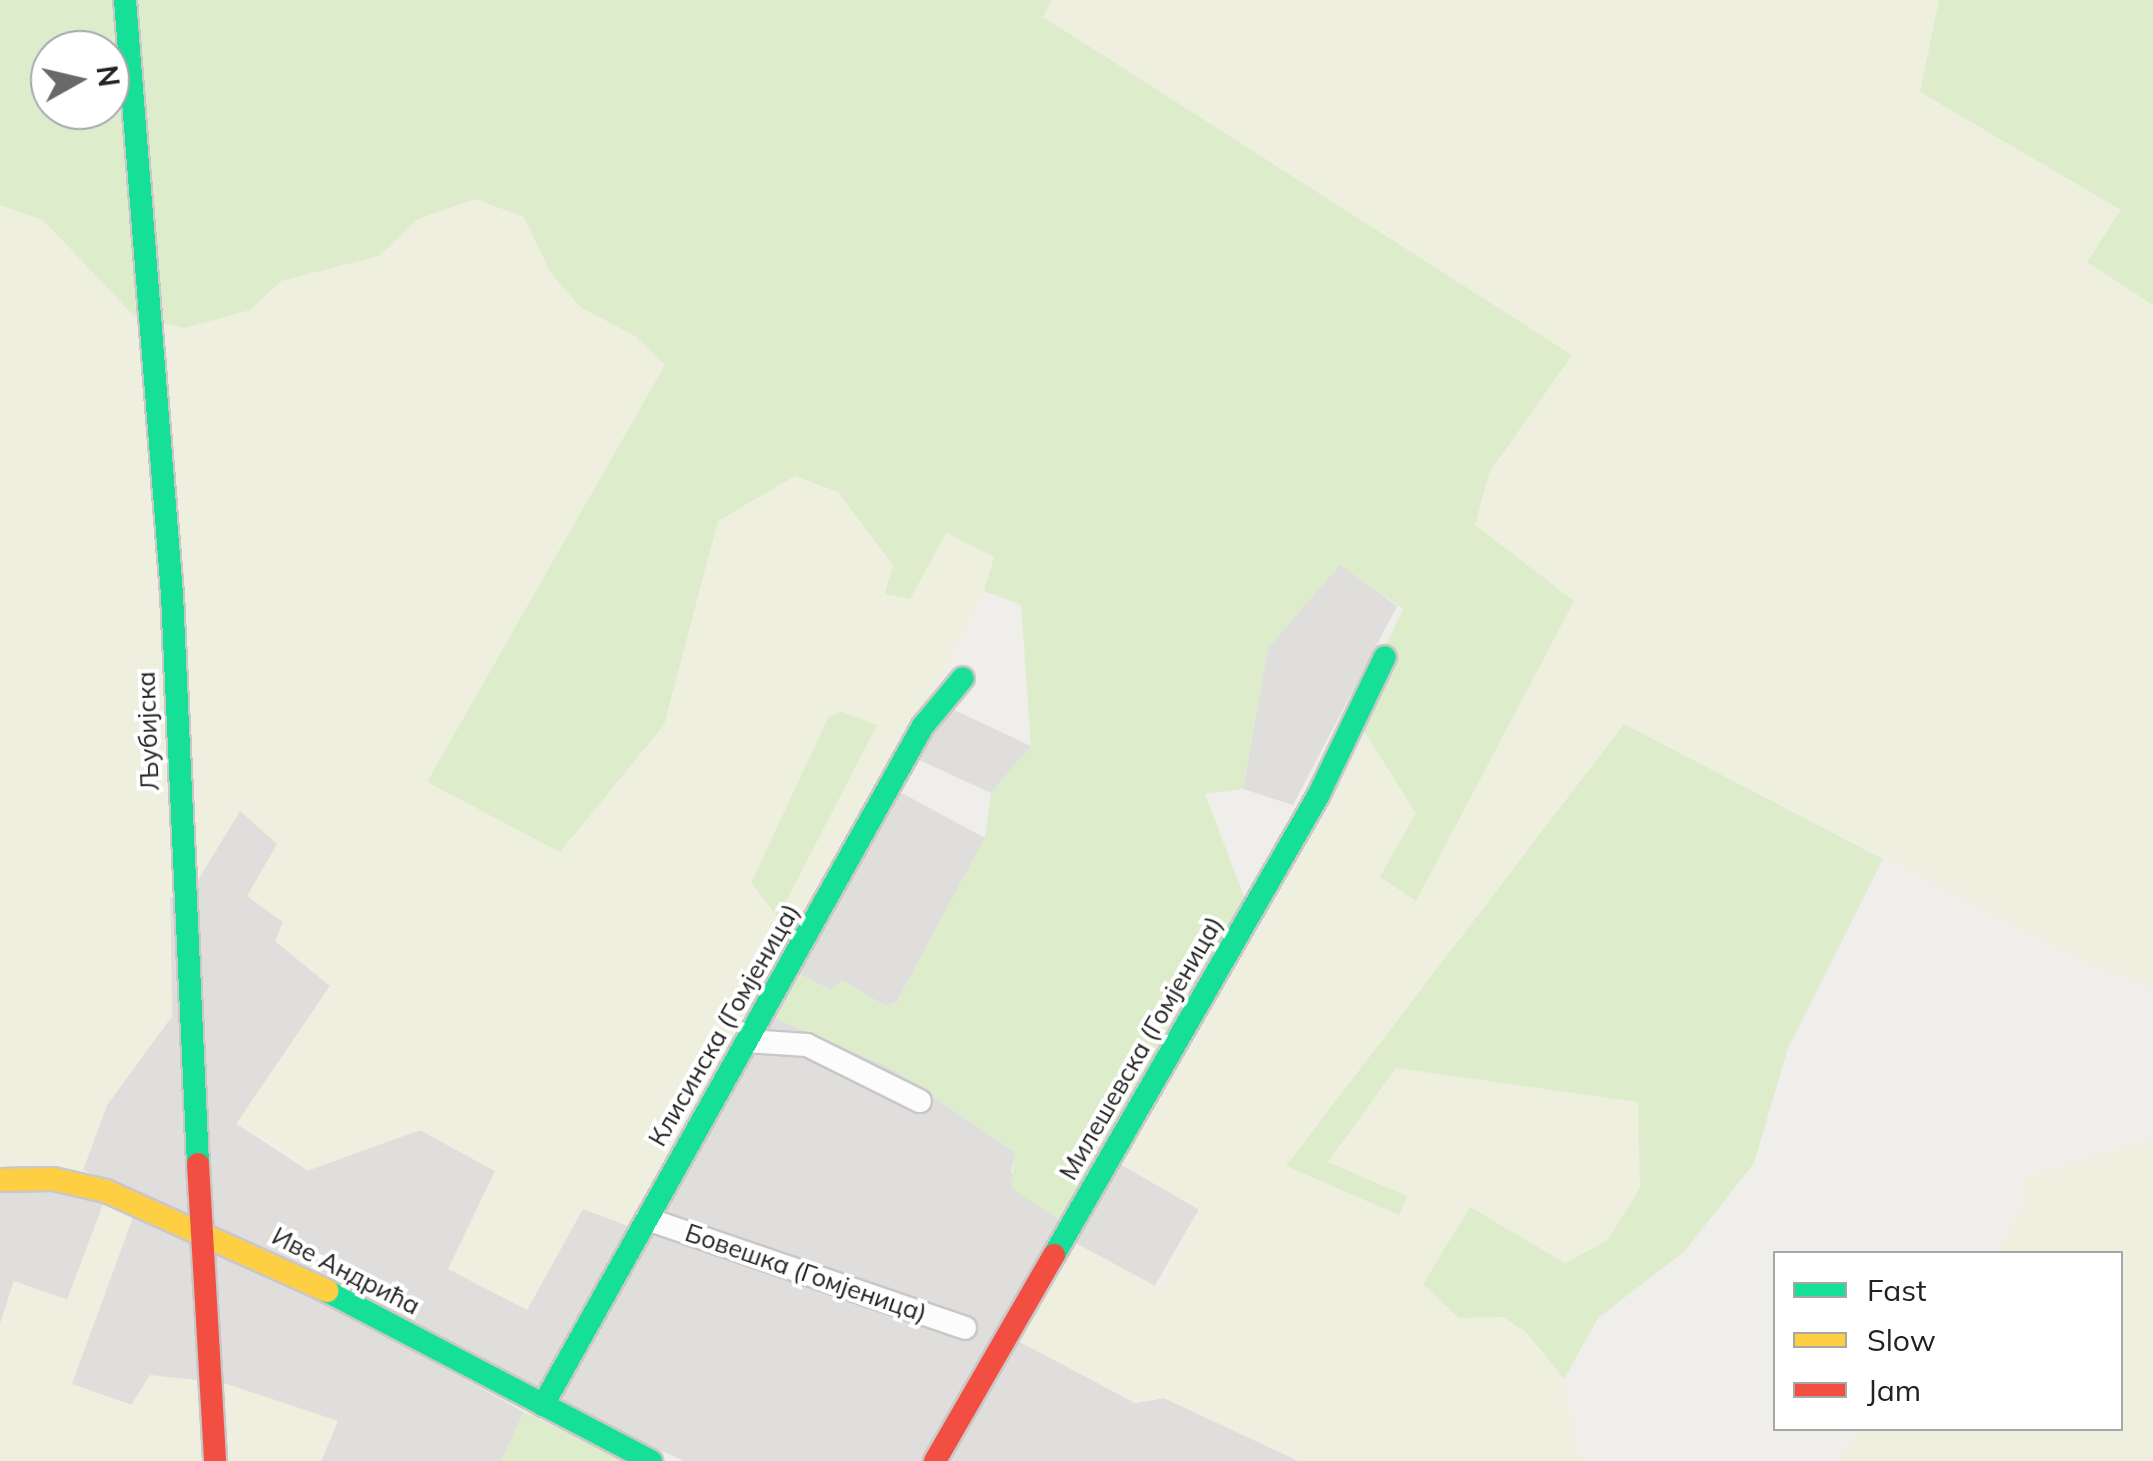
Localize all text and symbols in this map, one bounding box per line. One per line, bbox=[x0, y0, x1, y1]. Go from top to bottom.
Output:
north arrow bbox=[30, 30, 130, 130]
text: N bbox=[89, 63, 127, 89]
street label: Љубијска bbox=[131, 671, 165, 791]
street label: Клисинска (Гомјеница) bbox=[642, 898, 806, 1152]
street label: Милешевска (Гомјеница) bbox=[1053, 911, 1229, 1185]
street label: Бовешка (Гомјеница) bbox=[681, 1218, 931, 1328]
street label: Иве Андрића bbox=[267, 1221, 425, 1321]
legend bbox=[1773, 1251, 2123, 1431]
text: Fast bbox=[1867, 1271, 1927, 1309]
text: Slow bbox=[1867, 1321, 1936, 1359]
text: Jam bbox=[1867, 1371, 1921, 1409]

